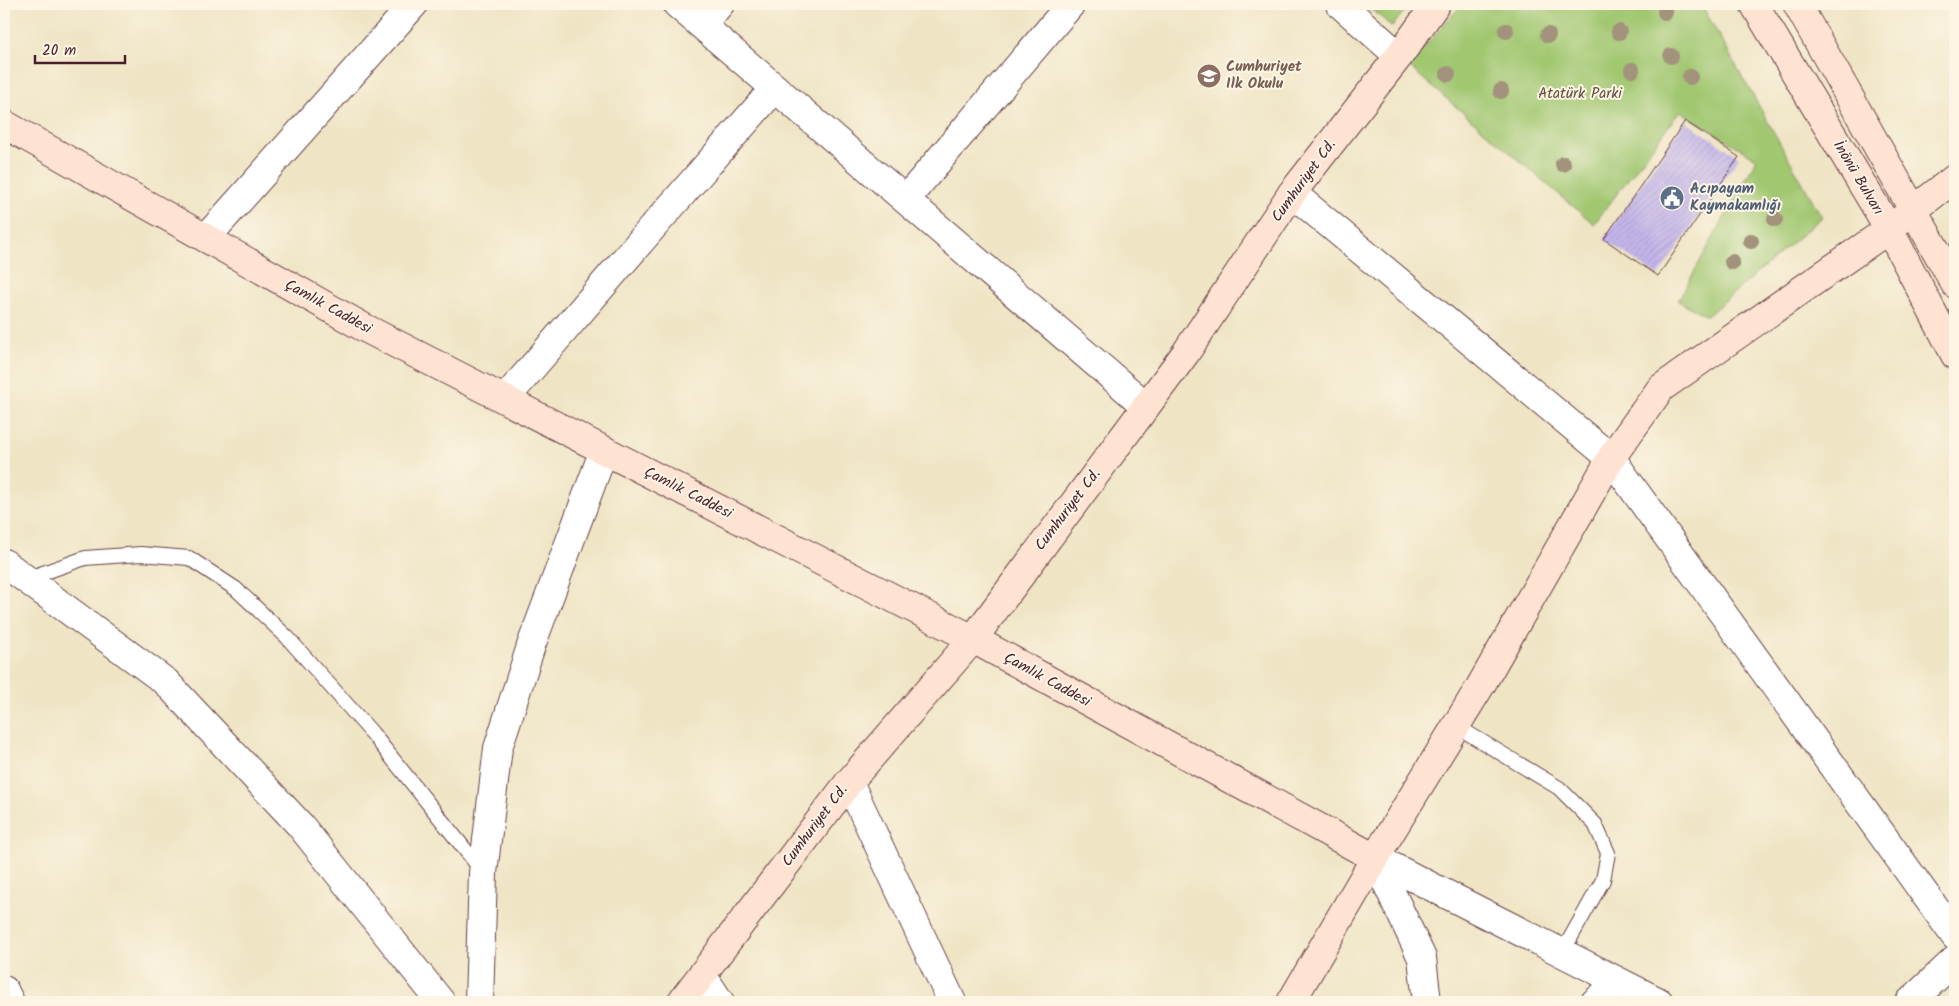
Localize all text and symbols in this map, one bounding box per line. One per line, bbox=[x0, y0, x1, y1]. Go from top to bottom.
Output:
scale bar bbox=[35, 32, 125, 64]
text: 20 m bbox=[42, 39, 76, 63]
place label: Cumhuriyet Ilk Okulu bbox=[1226, 55, 1302, 96]
school or university icon: Cumhuriyet Ilk Okulu bbox=[1196, 63, 1222, 89]
park label: Atatürk Parki bbox=[1538, 82, 1623, 106]
street label: Cumhuriyet Cd. bbox=[1266, 134, 1342, 228]
street label: İnönü Bulvarı bbox=[1826, 136, 1890, 220]
place label: Acıpayam Kaymakamlığı bbox=[1690, 177, 1781, 218]
public building icon: Acıpayam Kaymakamlığı bbox=[1659, 185, 1685, 211]
street label: Çamlık Caddesi bbox=[280, 273, 377, 342]
street label: Çamlık Caddesi bbox=[640, 460, 738, 526]
street label: Cumhuriyet Cd. bbox=[1029, 464, 1107, 556]
street label: Çamlık Caddesi bbox=[999, 646, 1096, 715]
street label: Cumhuriyet Cd. bbox=[776, 780, 854, 872]

